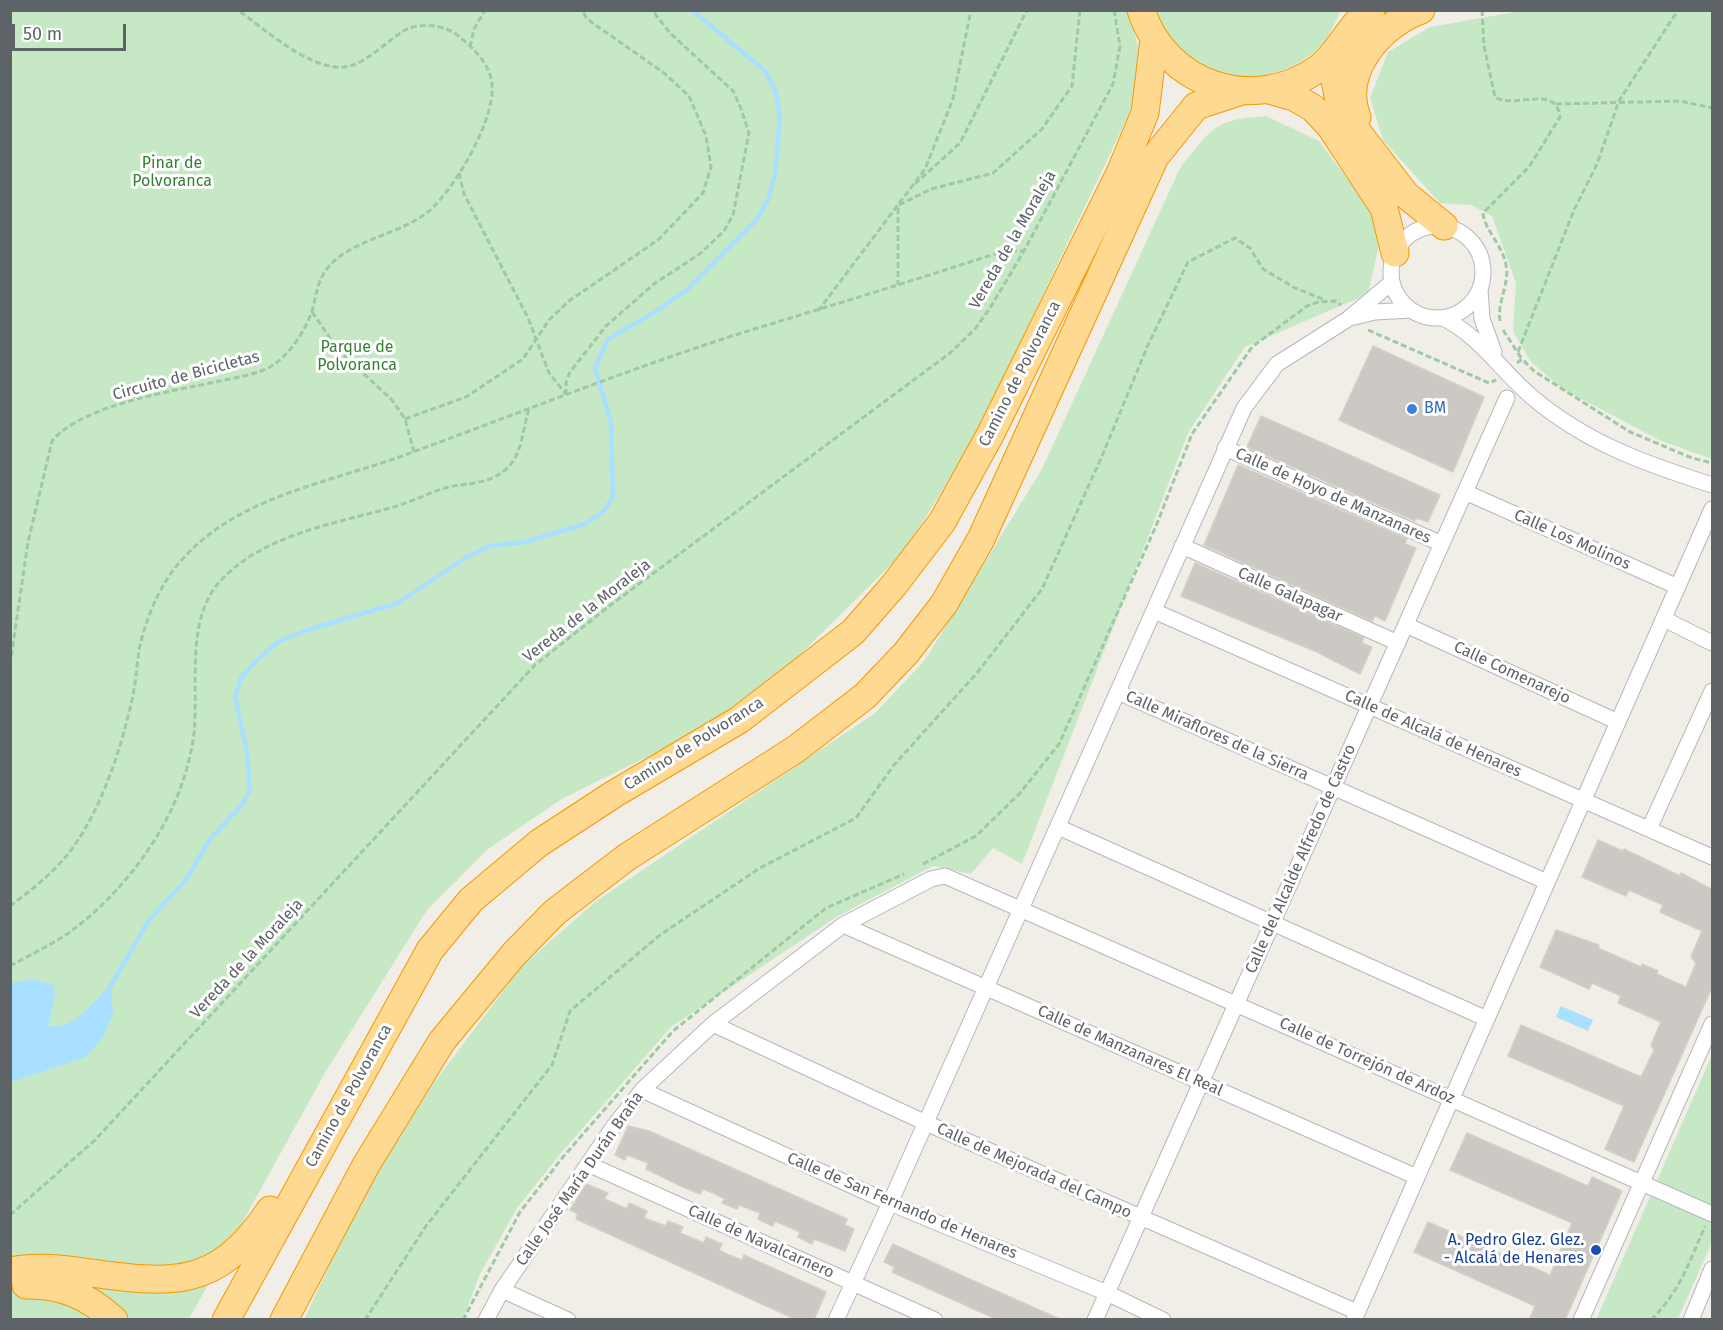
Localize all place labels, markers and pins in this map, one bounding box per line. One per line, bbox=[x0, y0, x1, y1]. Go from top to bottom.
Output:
place label: BM bbox=[1424, 399, 1446, 419]
marker: BM bbox=[1405, 402, 1419, 416]
place label: A. Pedro Glez. Glez. - Alcalá de Henares bbox=[1444, 1231, 1584, 1269]
marker: A. Pedro Glez. Glez. - Alcalá de Henares bbox=[1589, 1243, 1603, 1257]

